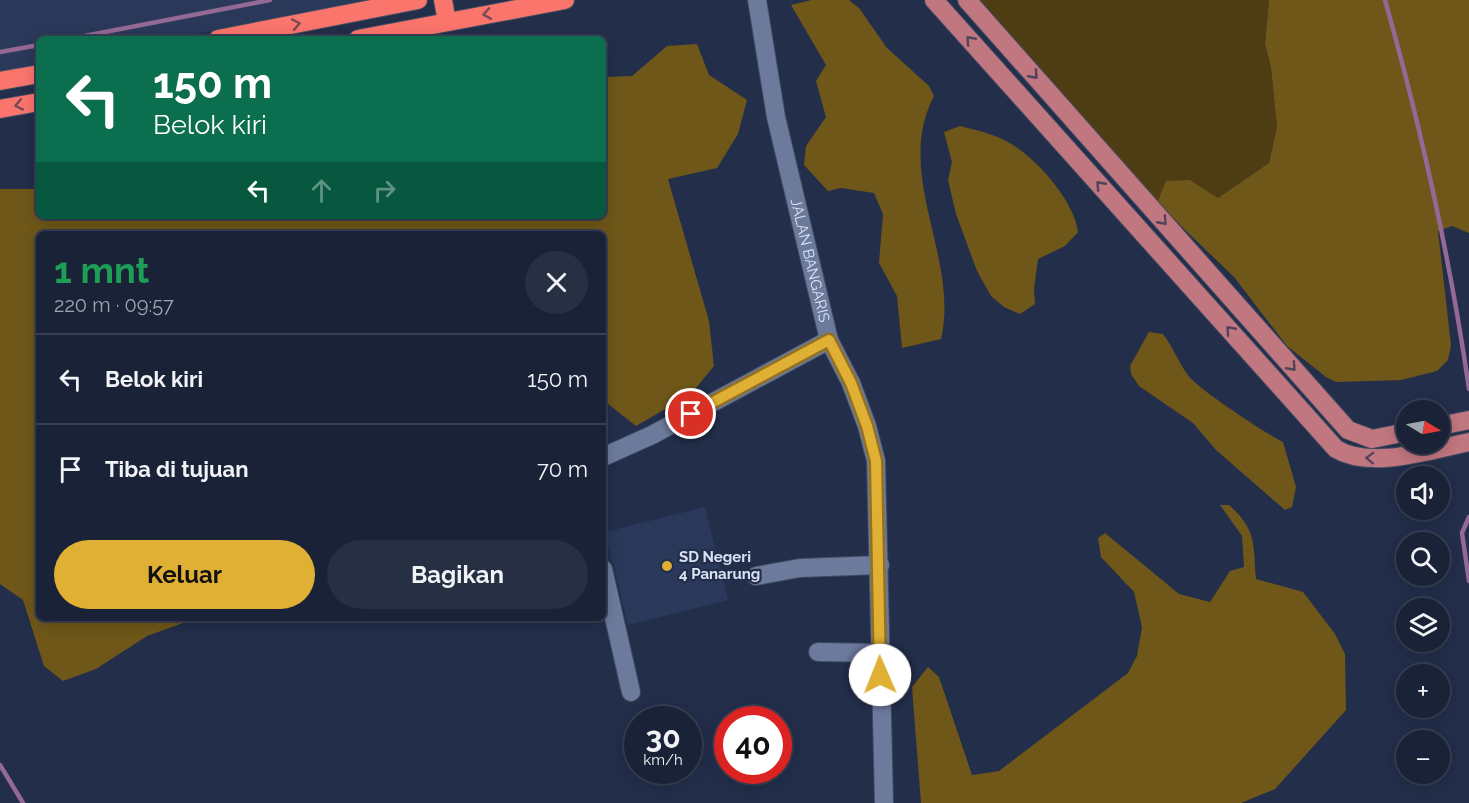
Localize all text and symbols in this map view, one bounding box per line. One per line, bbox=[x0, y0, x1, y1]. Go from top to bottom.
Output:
one-way arrow bbox=[482, 7, 492, 20]
one-way arrow bbox=[291, 18, 301, 31]
one-way arrow bbox=[966, 36, 977, 47]
text: 150 m bbox=[153, 59, 272, 108]
icon: left bbox=[54, 60, 132, 138]
one-way arrow bbox=[1027, 68, 1038, 79]
one-way arrow bbox=[15, 98, 25, 111]
text: Belok kiri bbox=[153, 109, 267, 140]
icon: left bbox=[242, 174, 275, 207]
icon: ahead bbox=[305, 174, 338, 207]
icon: right bbox=[368, 174, 401, 207]
one-way arrow bbox=[1096, 181, 1107, 192]
street label: JALAN BANGARIS bbox=[787, 197, 833, 324]
one-way arrow bbox=[1156, 214, 1167, 225]
text: 1 mnt bbox=[54, 249, 149, 291]
button: close bbox=[525, 251, 588, 314]
text: 220 m · 09:57 bbox=[54, 293, 174, 317]
one-way arrow bbox=[1226, 326, 1237, 337]
one-way arrow bbox=[1285, 360, 1296, 371]
icon: left bbox=[54, 363, 87, 396]
text: Belok kiri bbox=[105, 366, 203, 392]
text: 150 m bbox=[527, 366, 588, 392]
pin bbox=[665, 388, 716, 439]
icon: arrive bbox=[674, 397, 707, 430]
north arrow bbox=[1396, 400, 1450, 454]
map controls bbox=[1396, 400, 1450, 784]
one-way arrow bbox=[1365, 452, 1374, 465]
icon: arrive bbox=[54, 453, 87, 486]
text: Tiba di tujuan bbox=[105, 456, 248, 482]
text: 70 m bbox=[537, 456, 588, 482]
button: sound bbox=[1396, 466, 1450, 520]
button: search bbox=[1396, 532, 1450, 586]
button: Keluar bbox=[54, 540, 315, 609]
button: Bagikan bbox=[327, 540, 588, 609]
place label: SD Negeri 4 Panarung bbox=[679, 548, 760, 583]
marker: SD Negeri 4 Panarung bbox=[660, 559, 674, 573]
button: layers bbox=[1396, 598, 1450, 652]
position arrow bbox=[848, 643, 912, 707]
button: + bbox=[1396, 664, 1450, 718]
speed limit sign: 40 bbox=[714, 706, 792, 784]
text: 30 bbox=[645, 720, 681, 755]
button: − bbox=[1396, 730, 1450, 784]
text: km/h bbox=[643, 751, 683, 769]

